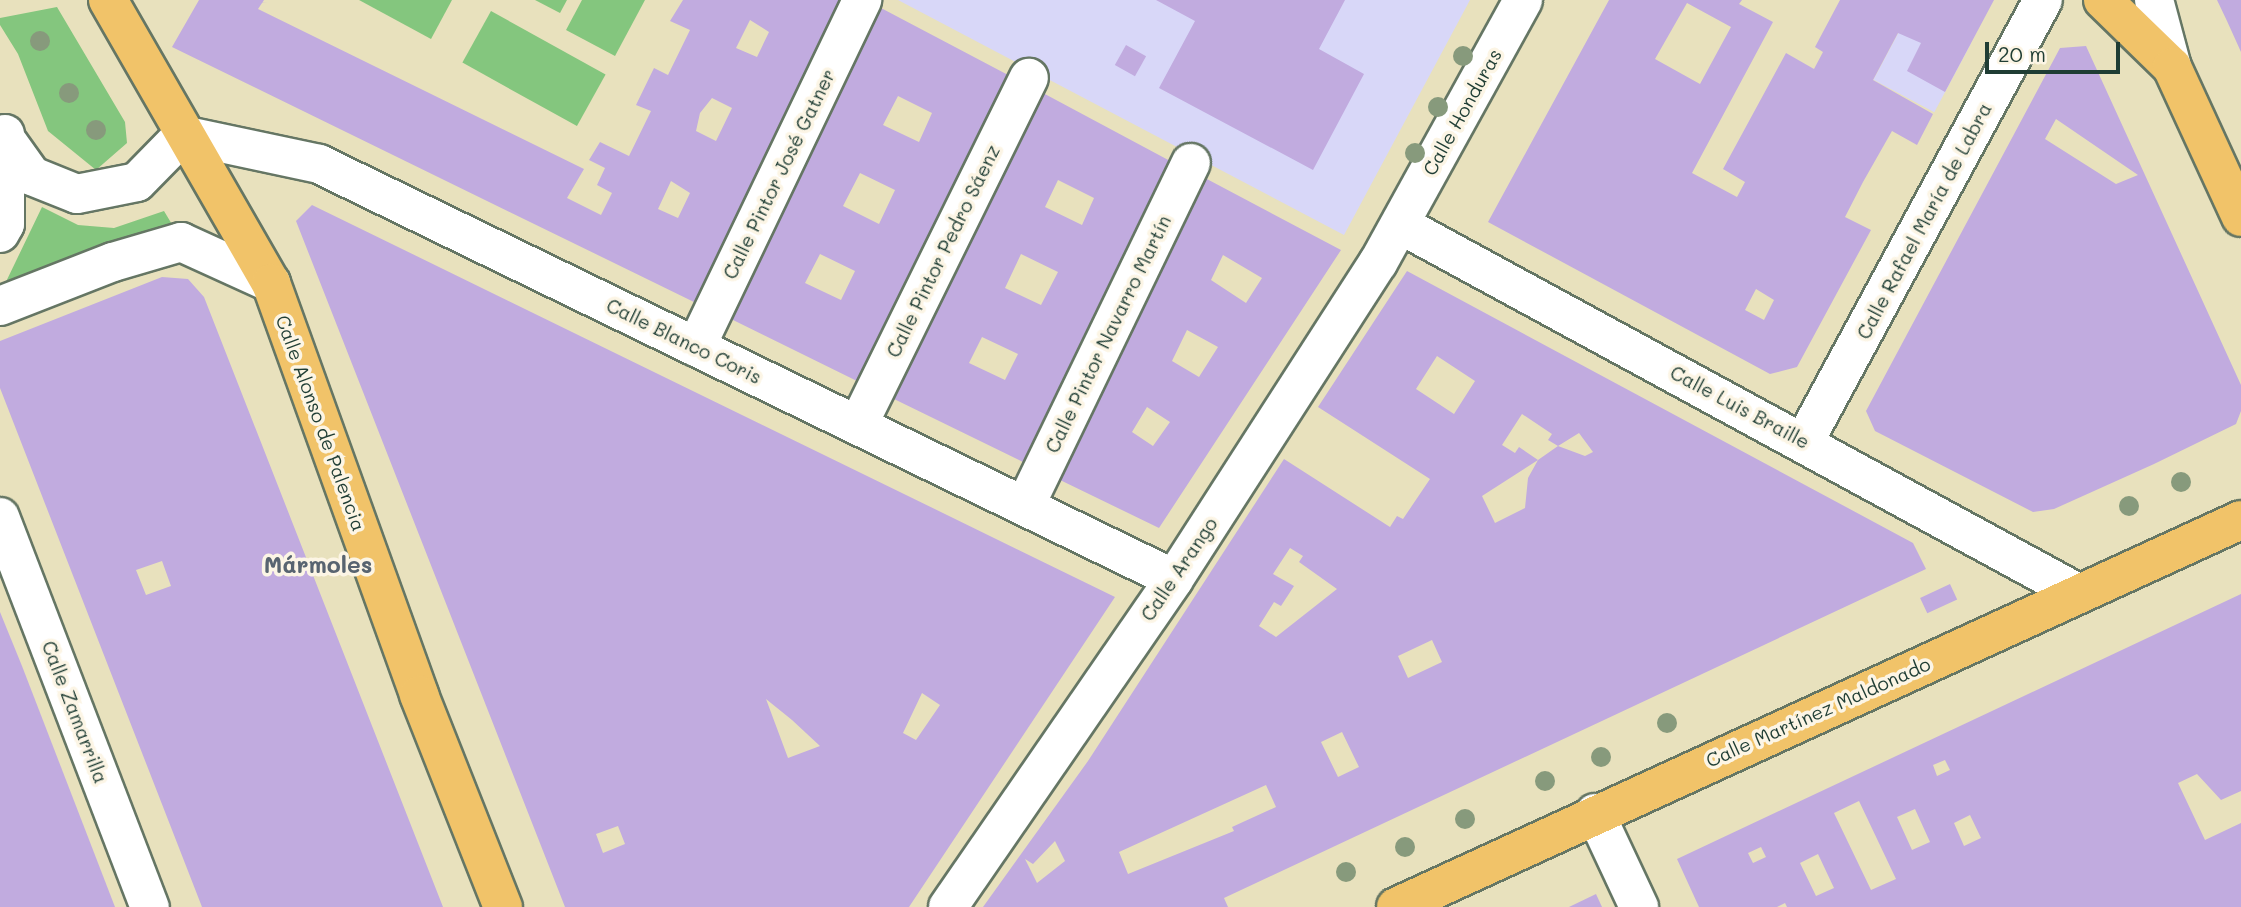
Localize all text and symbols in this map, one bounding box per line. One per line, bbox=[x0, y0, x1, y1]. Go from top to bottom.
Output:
scale bar bbox=[1989, 28, 2124, 72]
text: 20 m bbox=[1998, 40, 2046, 67]
street label: Calle Honduras bbox=[1418, 45, 1506, 179]
street label: Calle Pintor José Gatner bbox=[718, 65, 840, 283]
street label: Calle Rafael María de Labra bbox=[1852, 99, 1996, 343]
street label: Calle Pintor Pedro Sáenz bbox=[882, 141, 1004, 361]
street label: Calle Pintor Navarro Martín bbox=[1040, 211, 1176, 457]
street label: Calle Blanco Coris bbox=[603, 294, 765, 388]
street label: Calle Alonso de Palencia bbox=[271, 312, 371, 534]
street label: Calle Luis Braille bbox=[1666, 361, 1814, 453]
street label: Calle Arango bbox=[1136, 513, 1222, 625]
district label: Mármoles bbox=[264, 550, 372, 578]
street label: Calle Zamarrilla bbox=[37, 638, 113, 786]
street label: Calle Martínez Maldonado bbox=[1702, 652, 1934, 772]

